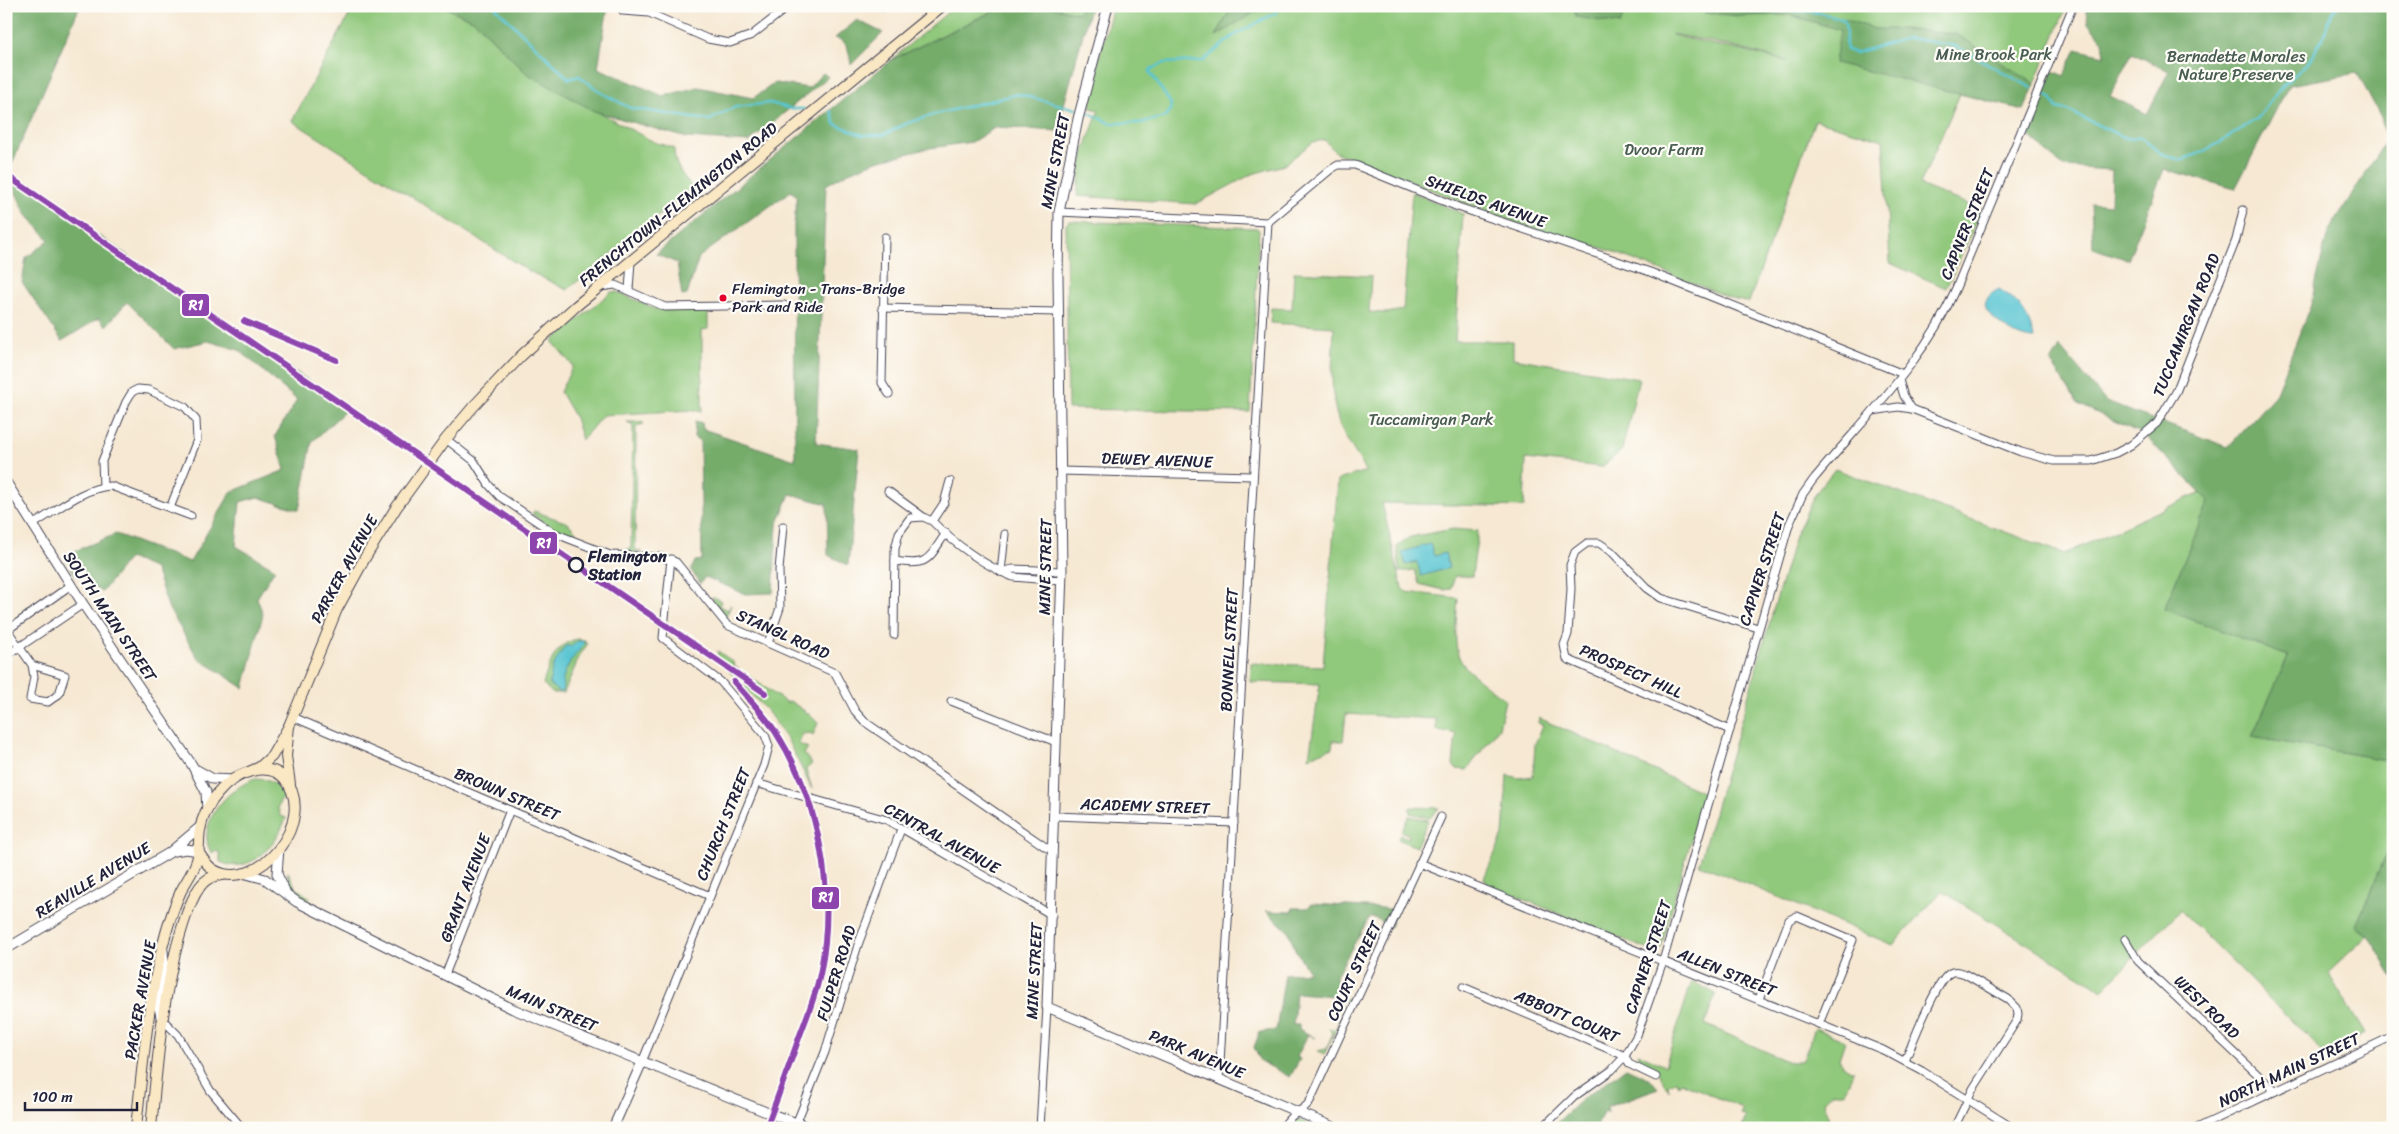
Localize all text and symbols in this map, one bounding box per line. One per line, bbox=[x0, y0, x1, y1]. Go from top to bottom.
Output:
park label: Mine Brook Park bbox=[1936, 40, 2053, 69]
park label: Bernadette Morales Nature Preserve bbox=[2167, 42, 2306, 89]
street label: MINE STREET bbox=[1032, 110, 1079, 211]
street label: FRENCHTOWN-FLEMINGTON ROAD bbox=[572, 114, 785, 294]
park label: Dvoor Farm bbox=[1624, 135, 1704, 164]
street label: CAPNER STREET bbox=[1931, 163, 2003, 284]
street label: SHIELDS AVENUE bbox=[1421, 166, 1552, 237]
street label: TUCCAMIRGAN ROAD bbox=[2144, 248, 2228, 401]
place label: Flemington - Trans-Bridge Park and Ride bbox=[732, 276, 905, 320]
line badge: R1 bbox=[181, 293, 210, 317]
text: R1 bbox=[188, 293, 203, 318]
marker: Flemington - Trans-Bridge Park and Ride bbox=[718, 293, 728, 303]
park label: Tuccamirgan Park bbox=[1368, 405, 1494, 434]
street label: DEWEY AVENUE bbox=[1101, 444, 1214, 476]
street label: CAPNER STREET bbox=[1730, 507, 1794, 630]
street label: PARKER AVENUE bbox=[302, 508, 386, 629]
street label: MINE STREET bbox=[1030, 517, 1060, 616]
line badge: R1 bbox=[529, 531, 558, 555]
text: R1 bbox=[536, 531, 551, 556]
place label: Flemington Station bbox=[587, 542, 667, 589]
street label: SOUTH MAIN STREET bbox=[55, 545, 165, 688]
marker: Flemington Station bbox=[568, 557, 584, 573]
street label: BONNELL STREET bbox=[1211, 586, 1247, 712]
street label: STANGL ROAD bbox=[732, 600, 835, 668]
street label: PROSPECT HILL bbox=[1575, 635, 1688, 707]
street label: BROWN STREET bbox=[450, 759, 566, 830]
street label: CHURCH STREET bbox=[687, 762, 759, 885]
street label: ACADEMY STREET bbox=[1079, 789, 1212, 823]
street label: CENTRAL AVENUE bbox=[879, 794, 1006, 882]
street label: GRANT AVENUE bbox=[431, 829, 499, 946]
street label: REAVILLE AVENUE bbox=[29, 833, 157, 926]
text: R1 bbox=[818, 885, 833, 910]
line badge: R1 bbox=[811, 886, 840, 910]
street label: CAPNER STREET bbox=[1616, 895, 1680, 1018]
street label: COURT STREET bbox=[1318, 915, 1390, 1026]
street label: FULPER ROAD bbox=[808, 921, 864, 1024]
street label: MINE STREET bbox=[1017, 921, 1051, 1020]
street label: PACKER AVENUE bbox=[115, 937, 165, 1062]
street label: ALLEN STREET bbox=[1672, 939, 1782, 1005]
street label: WEST ROAD bbox=[2167, 968, 2247, 1047]
street label: MAIN STREET bbox=[502, 976, 603, 1041]
street label: ABBOTT COURT bbox=[1509, 980, 1625, 1052]
street label: PARK AVENUE bbox=[1144, 1021, 1251, 1088]
street label: NORTH MAIN STREET bbox=[2213, 1024, 2366, 1116]
scale bar bbox=[25, 1079, 138, 1111]
text: 100 m bbox=[32, 1084, 73, 1110]

